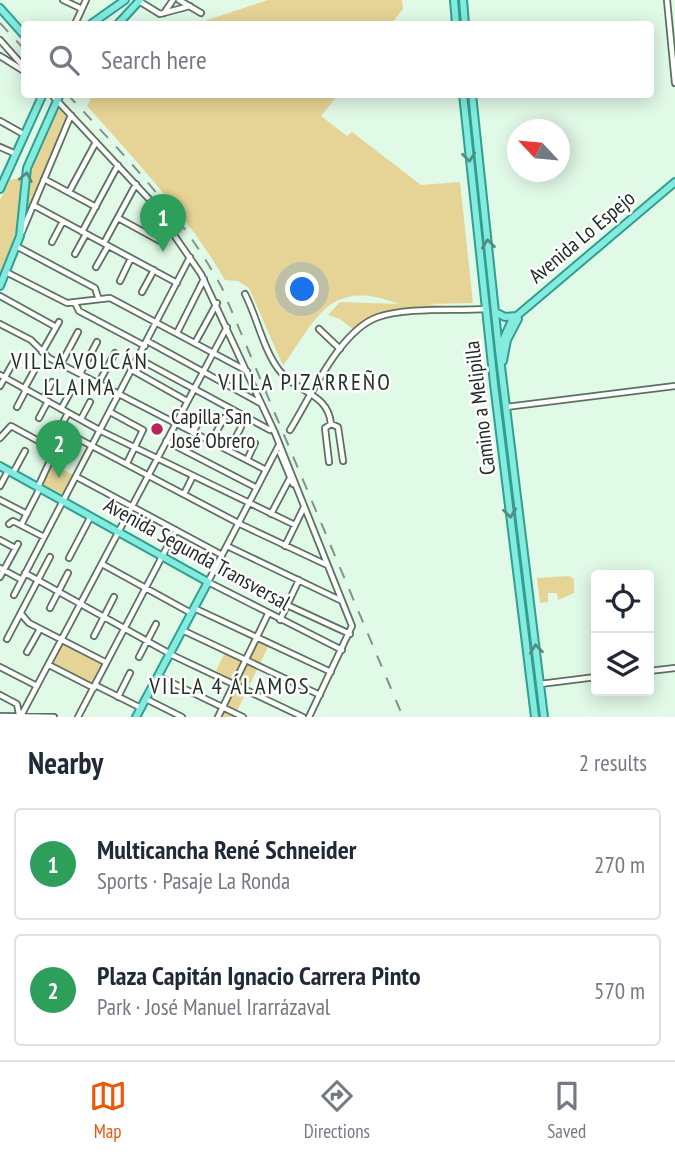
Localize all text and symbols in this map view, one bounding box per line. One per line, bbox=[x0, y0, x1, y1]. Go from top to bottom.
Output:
search box bbox=[21, 21, 654, 98]
icon: search bbox=[45, 41, 83, 79]
text: Search here bbox=[101, 43, 207, 76]
north arrow bbox=[507, 119, 570, 182]
one-way arrow bbox=[462, 151, 477, 163]
one-way arrow bbox=[17, 171, 32, 183]
street label: Avenida Lo Espejo bbox=[523, 184, 640, 289]
pin: 1 bbox=[140, 194, 186, 252]
one-way arrow bbox=[481, 238, 496, 250]
your location bbox=[285, 272, 319, 306]
street label: Camino a Melipilla bbox=[458, 339, 501, 477]
district label: VILLA VOLCÁN LLAIMA bbox=[10, 346, 149, 401]
district label: VILLA PIZARREÑO bbox=[217, 367, 392, 396]
place label: Capilla San José Obrero bbox=[170, 403, 255, 454]
pin: 2 bbox=[36, 420, 82, 478]
marker: Capilla San José Obrero bbox=[149, 421, 165, 437]
street label: Avenida Segunda Transversal bbox=[99, 491, 295, 616]
one-way arrow bbox=[502, 507, 517, 519]
map controls bbox=[591, 570, 654, 696]
button: locate bbox=[591, 570, 654, 633]
button: layers bbox=[591, 633, 654, 696]
one-way arrow bbox=[528, 643, 543, 655]
district label: VILLA 4 ÁLAMOS bbox=[148, 671, 311, 700]
text: Nearby bbox=[28, 743, 103, 782]
text: 2 results bbox=[579, 748, 647, 777]
text: Multicancha René Schneider bbox=[97, 833, 356, 866]
text: 1 bbox=[48, 850, 59, 879]
text: 270 m bbox=[594, 850, 645, 879]
text: Sports · Pasaje La Ronda bbox=[97, 866, 290, 895]
text: Plaza Capitán Ignacio Carrera Pinto bbox=[97, 959, 421, 992]
text: 2 bbox=[48, 976, 59, 1005]
text: 570 m bbox=[594, 976, 645, 1005]
text: Park · José Manuel Irarrázaval bbox=[97, 992, 330, 1021]
tab: Map bbox=[89, 1077, 127, 1143]
tab: Directions bbox=[304, 1077, 370, 1143]
tab: Saved bbox=[547, 1077, 586, 1143]

